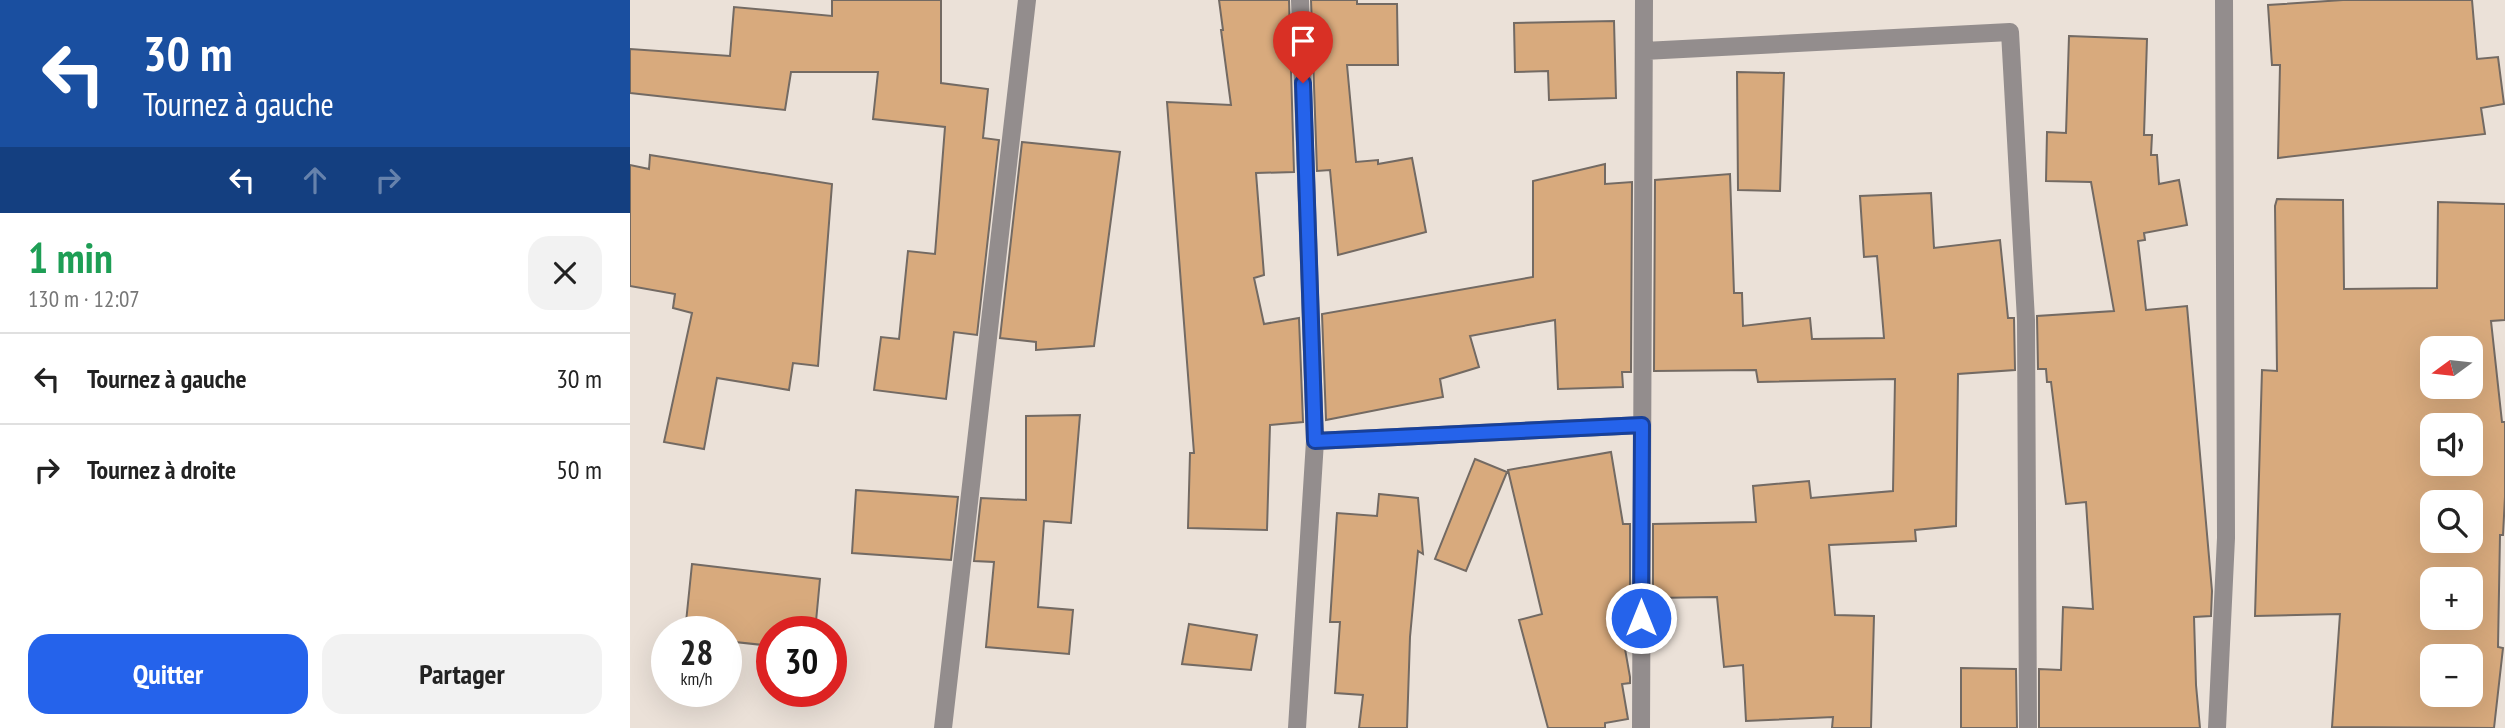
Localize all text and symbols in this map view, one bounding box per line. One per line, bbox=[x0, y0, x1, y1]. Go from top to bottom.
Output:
pin bbox=[1273, 11, 1333, 83]
text: 30 m bbox=[143, 21, 232, 85]
icon: arrive bbox=[1284, 22, 1322, 60]
icon: left bbox=[28, 28, 119, 119]
text: Tournez à gauche bbox=[143, 83, 334, 125]
icon: left bbox=[223, 161, 261, 199]
icon: ahead bbox=[296, 161, 334, 199]
icon: right bbox=[369, 161, 407, 199]
text: 1 min bbox=[28, 230, 113, 285]
button: close bbox=[528, 236, 602, 310]
text: 130 m · 12:07 bbox=[28, 284, 140, 313]
north arrow bbox=[2420, 336, 2483, 399]
map controls bbox=[2420, 336, 2483, 707]
icon: left bbox=[28, 360, 66, 398]
text: Tournez à gauche bbox=[87, 362, 247, 395]
text: 30 m bbox=[556, 362, 602, 395]
button: sound bbox=[2420, 413, 2483, 476]
icon: right bbox=[28, 451, 66, 489]
text: Tournez à droite bbox=[87, 453, 236, 486]
text: 50 m bbox=[556, 453, 602, 486]
button: search bbox=[2420, 490, 2483, 553]
button: + bbox=[2420, 567, 2483, 630]
position arrow bbox=[1604, 581, 1678, 655]
speed limit sign: 30 bbox=[756, 616, 847, 707]
text: 28 bbox=[680, 629, 713, 675]
button: Quitter bbox=[28, 634, 308, 714]
button: Partager bbox=[322, 634, 602, 714]
button: − bbox=[2420, 644, 2483, 707]
text: km/h bbox=[681, 667, 712, 690]

